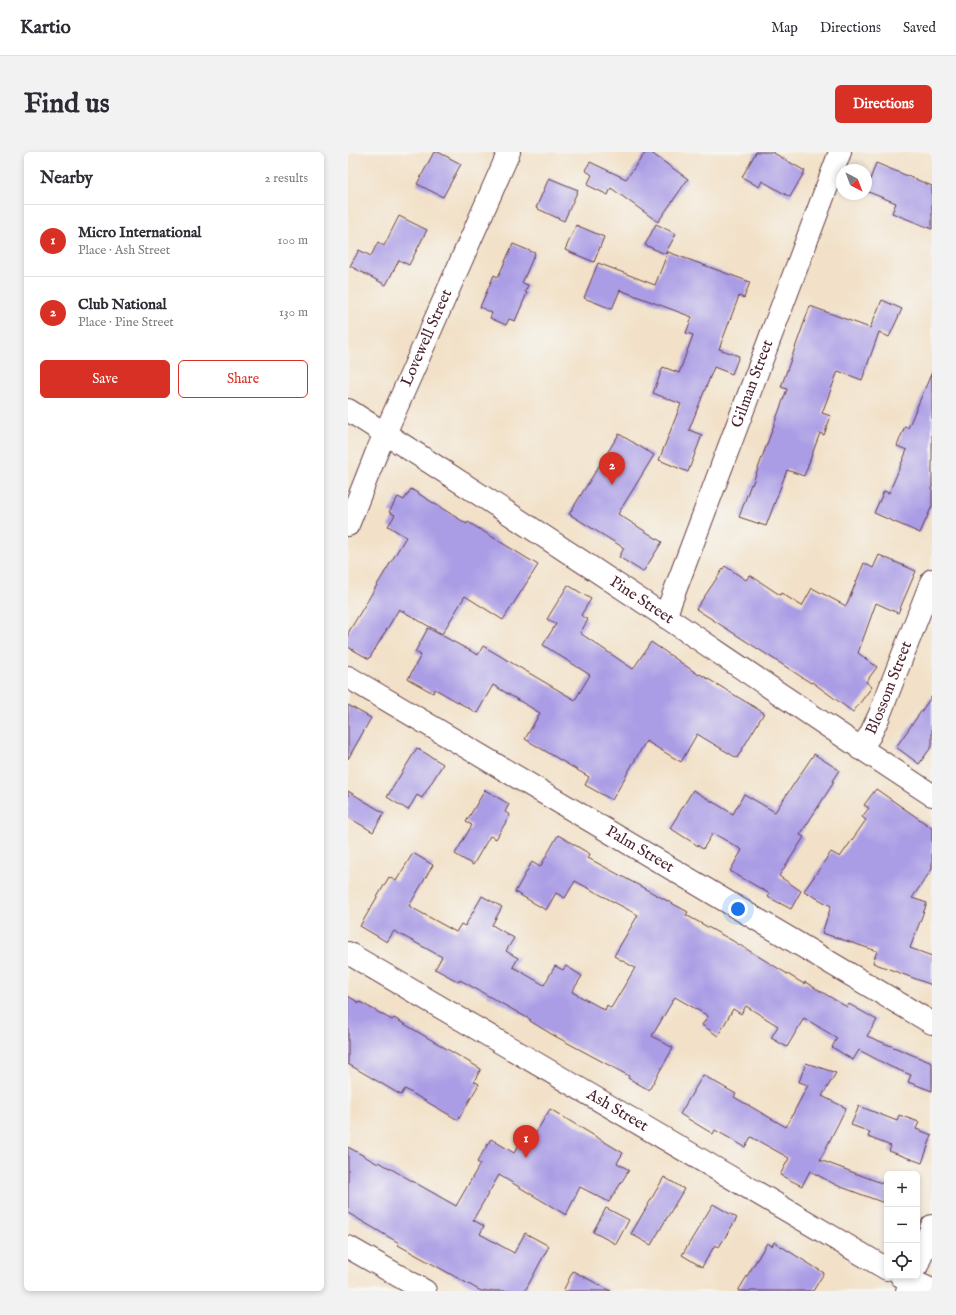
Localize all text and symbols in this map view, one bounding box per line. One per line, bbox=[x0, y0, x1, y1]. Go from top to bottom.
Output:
text: Kartio bbox=[20, 16, 71, 40]
text: Map bbox=[771, 19, 798, 37]
text: Directions bbox=[820, 19, 881, 37]
text: Saved bbox=[903, 19, 936, 37]
button: Directions bbox=[835, 85, 932, 123]
text: Find us bbox=[24, 87, 110, 122]
north arrow bbox=[836, 164, 872, 200]
text: Nearby bbox=[40, 168, 93, 189]
text: 2 results bbox=[264, 170, 308, 187]
text: Micro International bbox=[78, 223, 201, 242]
text: 1 bbox=[51, 232, 55, 249]
text: 100 m bbox=[278, 232, 308, 249]
text: Place · Ash Street bbox=[78, 242, 170, 259]
street label: Lovewell Street bbox=[397, 286, 457, 390]
text: Club National bbox=[78, 295, 167, 314]
text: 2 bbox=[50, 304, 56, 321]
text: 130 m bbox=[279, 304, 308, 321]
text: Place · Pine Street bbox=[78, 314, 174, 331]
street label: Gilman Street bbox=[727, 337, 779, 431]
button: Save bbox=[40, 360, 170, 398]
button: Share bbox=[178, 360, 308, 398]
pin: 2 bbox=[599, 452, 625, 485]
street label: Pine Street bbox=[606, 572, 678, 629]
street label: Blossom Street bbox=[862, 638, 917, 738]
street label: Palm Street bbox=[602, 822, 678, 878]
your location bbox=[728, 899, 748, 919]
street label: Ash Street bbox=[582, 1084, 652, 1137]
pin: 1 bbox=[513, 1125, 539, 1158]
map controls bbox=[884, 1171, 920, 1279]
button: + bbox=[884, 1171, 920, 1207]
button: − bbox=[884, 1207, 920, 1243]
button: locate bbox=[884, 1243, 920, 1279]

